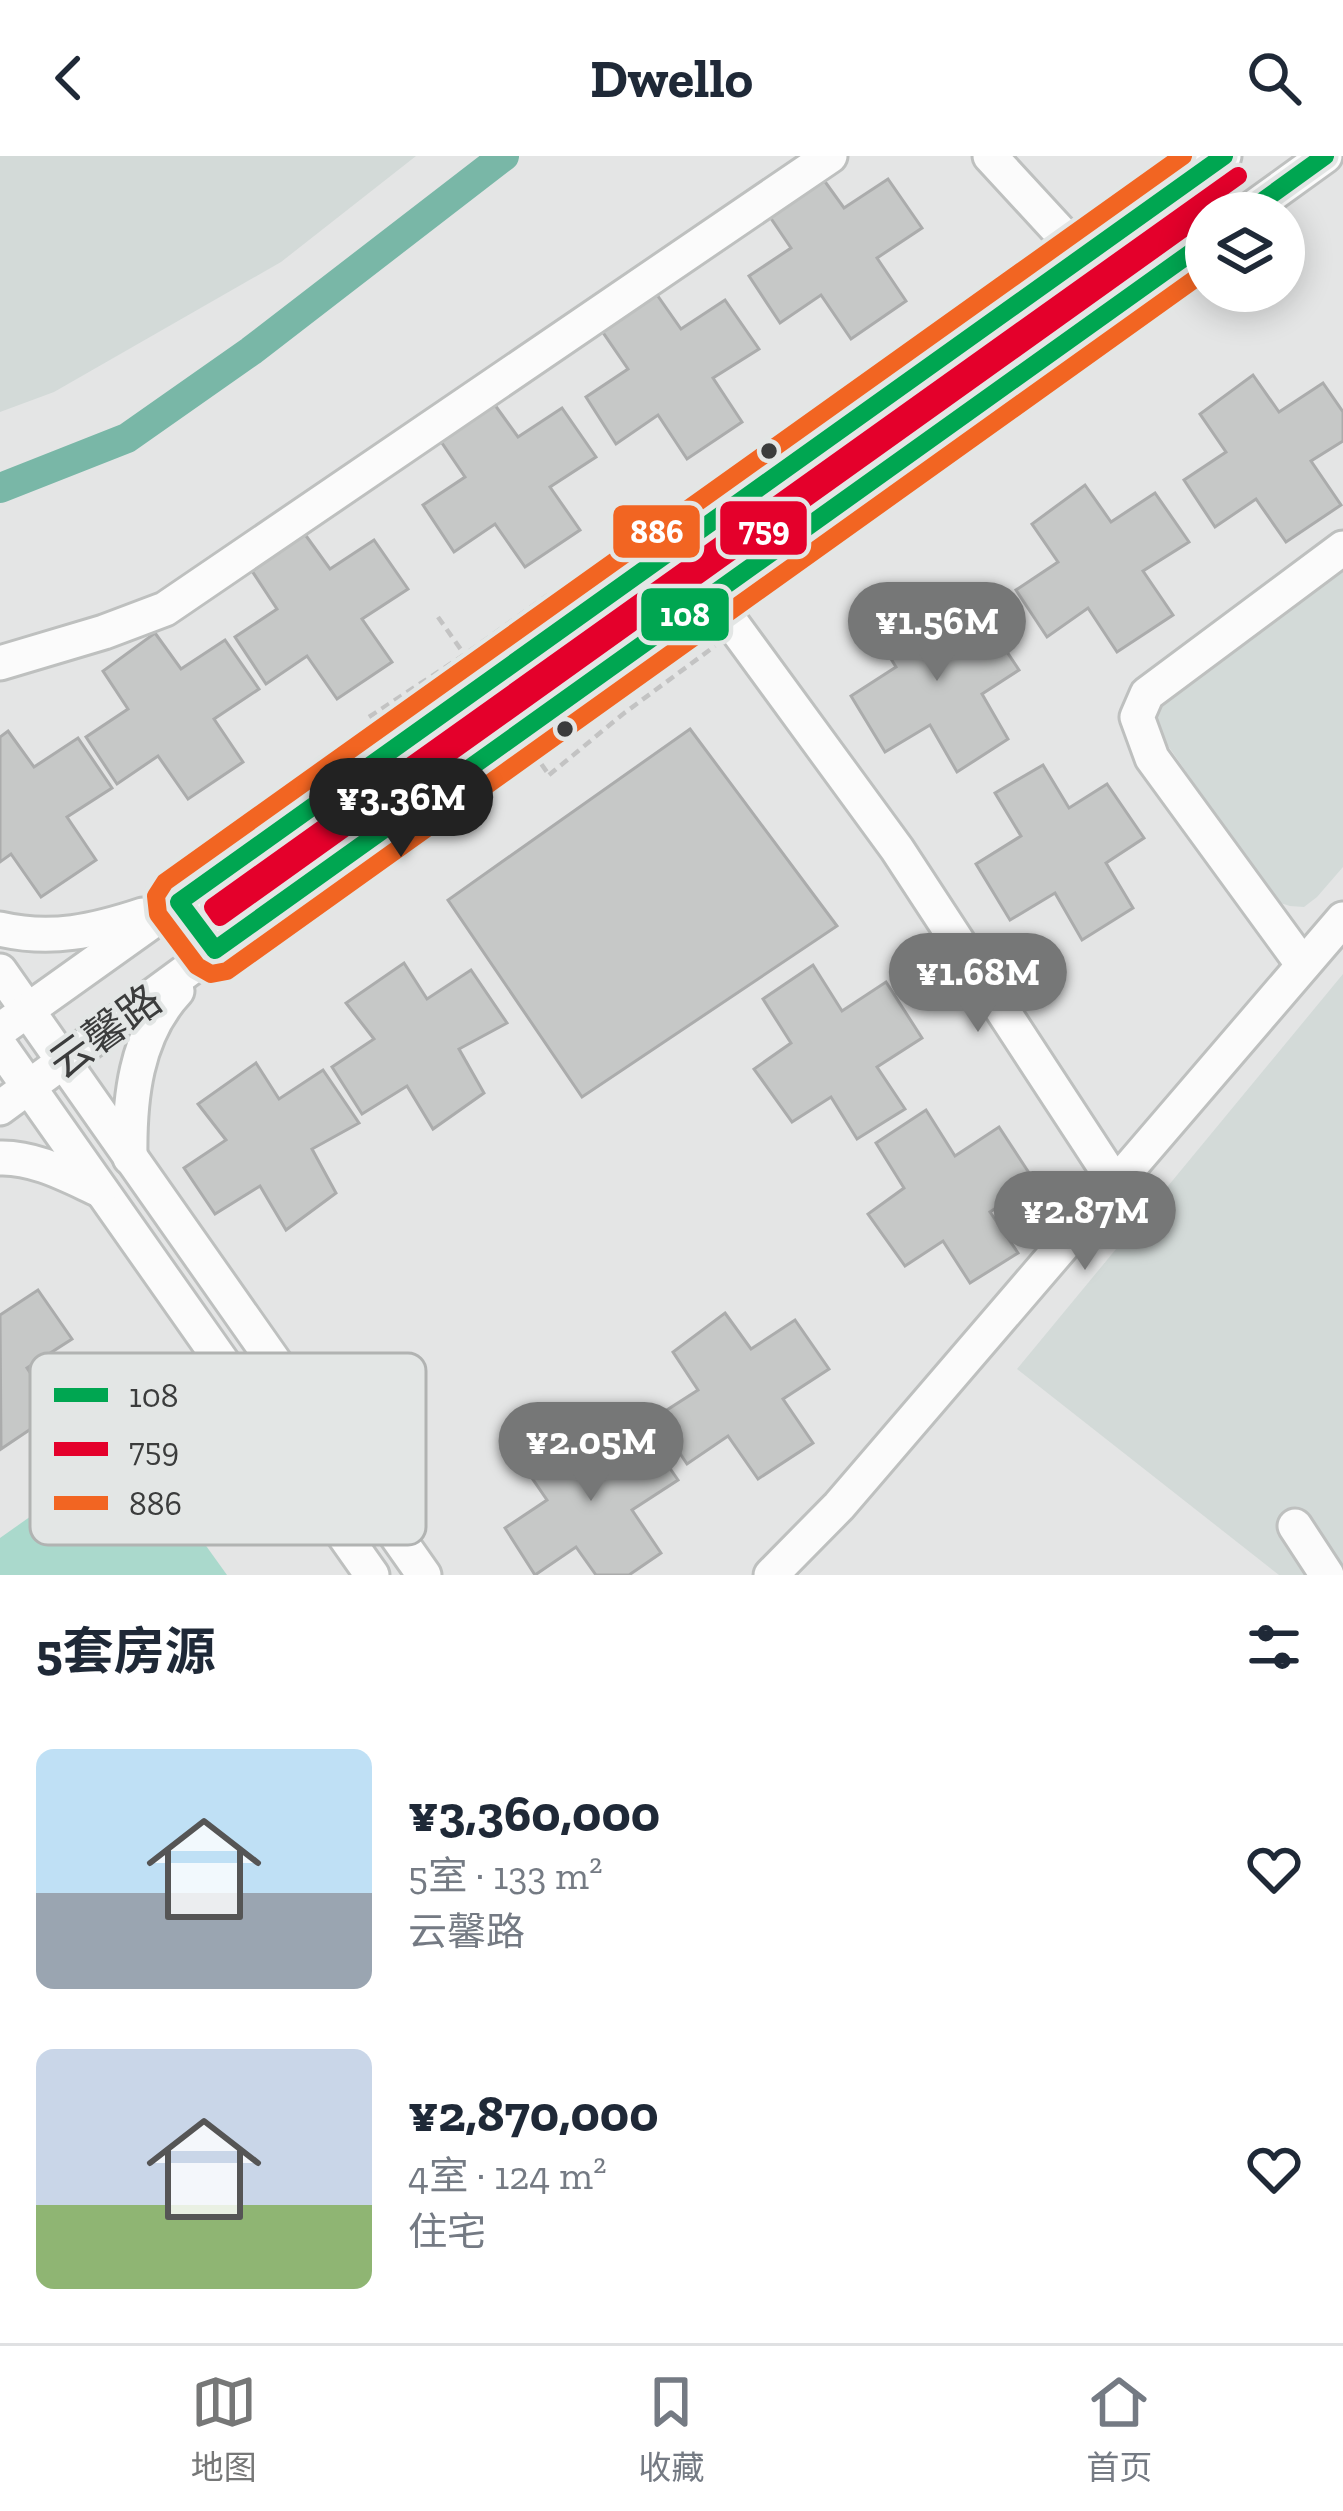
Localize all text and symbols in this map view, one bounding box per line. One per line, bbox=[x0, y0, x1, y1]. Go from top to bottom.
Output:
icon: back bbox=[36, 45, 102, 111]
icon: search bbox=[1241, 45, 1307, 111]
text: Dwello bbox=[590, 46, 753, 111]
map controls bbox=[1185, 192, 1305, 312]
button: layers bbox=[1185, 192, 1305, 312]
unlabelled marker bbox=[758, 440, 780, 462]
line badge: 759 bbox=[718, 499, 809, 557]
line badge: 886 bbox=[611, 503, 702, 560]
text: 759 bbox=[738, 509, 790, 548]
text: 886 bbox=[630, 512, 684, 551]
pin: ¥1.56M bbox=[839, 582, 1035, 684]
line badge: 108 bbox=[639, 586, 731, 643]
text: 108 bbox=[660, 595, 710, 634]
text: ¥1.56M bbox=[875, 597, 999, 644]
unlabelled marker bbox=[554, 718, 576, 740]
pin: ¥3.36M bbox=[303, 758, 499, 860]
text: ¥3.36M bbox=[336, 773, 466, 820]
pin: ¥1.68M bbox=[880, 933, 1076, 1035]
text: ¥1.68M bbox=[916, 948, 1040, 995]
street label: 云馨路 bbox=[39, 974, 171, 1089]
pin: ¥2.87M bbox=[987, 1171, 1183, 1273]
text: ¥2.87M bbox=[1021, 1186, 1149, 1233]
legend bbox=[30, 1353, 426, 1545]
text: 108 bbox=[129, 1376, 178, 1415]
pin: ¥2.05M bbox=[493, 1402, 689, 1504]
text: ¥2.05M bbox=[526, 1417, 656, 1464]
text: 759 bbox=[129, 1430, 179, 1469]
text: 886 bbox=[129, 1484, 182, 1523]
icon: filters bbox=[1241, 1614, 1307, 1680]
text: 5套房源 bbox=[36, 1621, 216, 1682]
text: ¥3,360,000 bbox=[408, 1783, 660, 1844]
icon: home bbox=[132, 1797, 276, 1941]
icon: heart bbox=[1241, 1836, 1307, 1902]
text: 5室 · 133 m² bbox=[408, 1852, 602, 1899]
text: 云馨路 bbox=[408, 1908, 525, 1955]
text: ¥2,870,000 bbox=[408, 2083, 659, 2144]
icon: home bbox=[132, 2097, 276, 2241]
icon: heart bbox=[1241, 2136, 1307, 2202]
text: 4室 · 124 m² bbox=[408, 2152, 606, 2199]
text: 住宅 bbox=[408, 2208, 486, 2255]
tab: 地图 bbox=[191, 2369, 257, 2489]
tab: 收藏 bbox=[638, 2369, 704, 2489]
tab: 首页 bbox=[1086, 2369, 1152, 2489]

